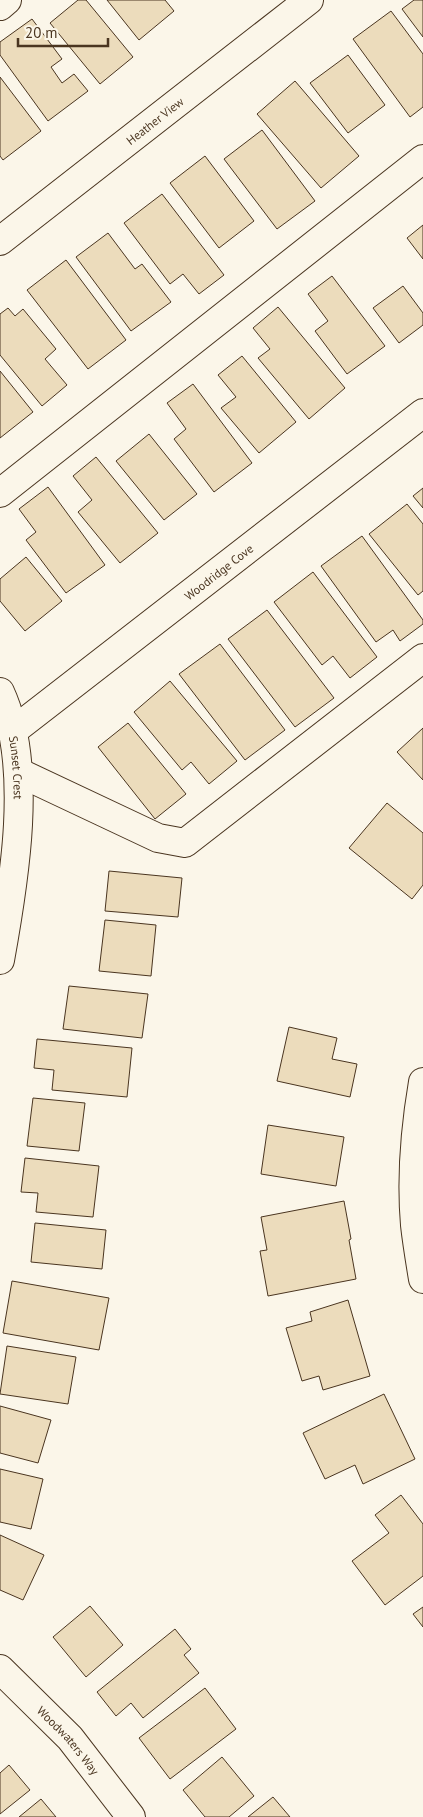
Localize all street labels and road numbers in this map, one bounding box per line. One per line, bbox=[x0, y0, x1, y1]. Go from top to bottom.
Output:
street label: Heather View bbox=[123, 93, 186, 148]
street label: Woodridge Cove bbox=[181, 540, 256, 603]
street label: Sunset Crest bbox=[6, 735, 26, 799]
street label: Woodwaters Way bbox=[34, 1703, 103, 1778]

